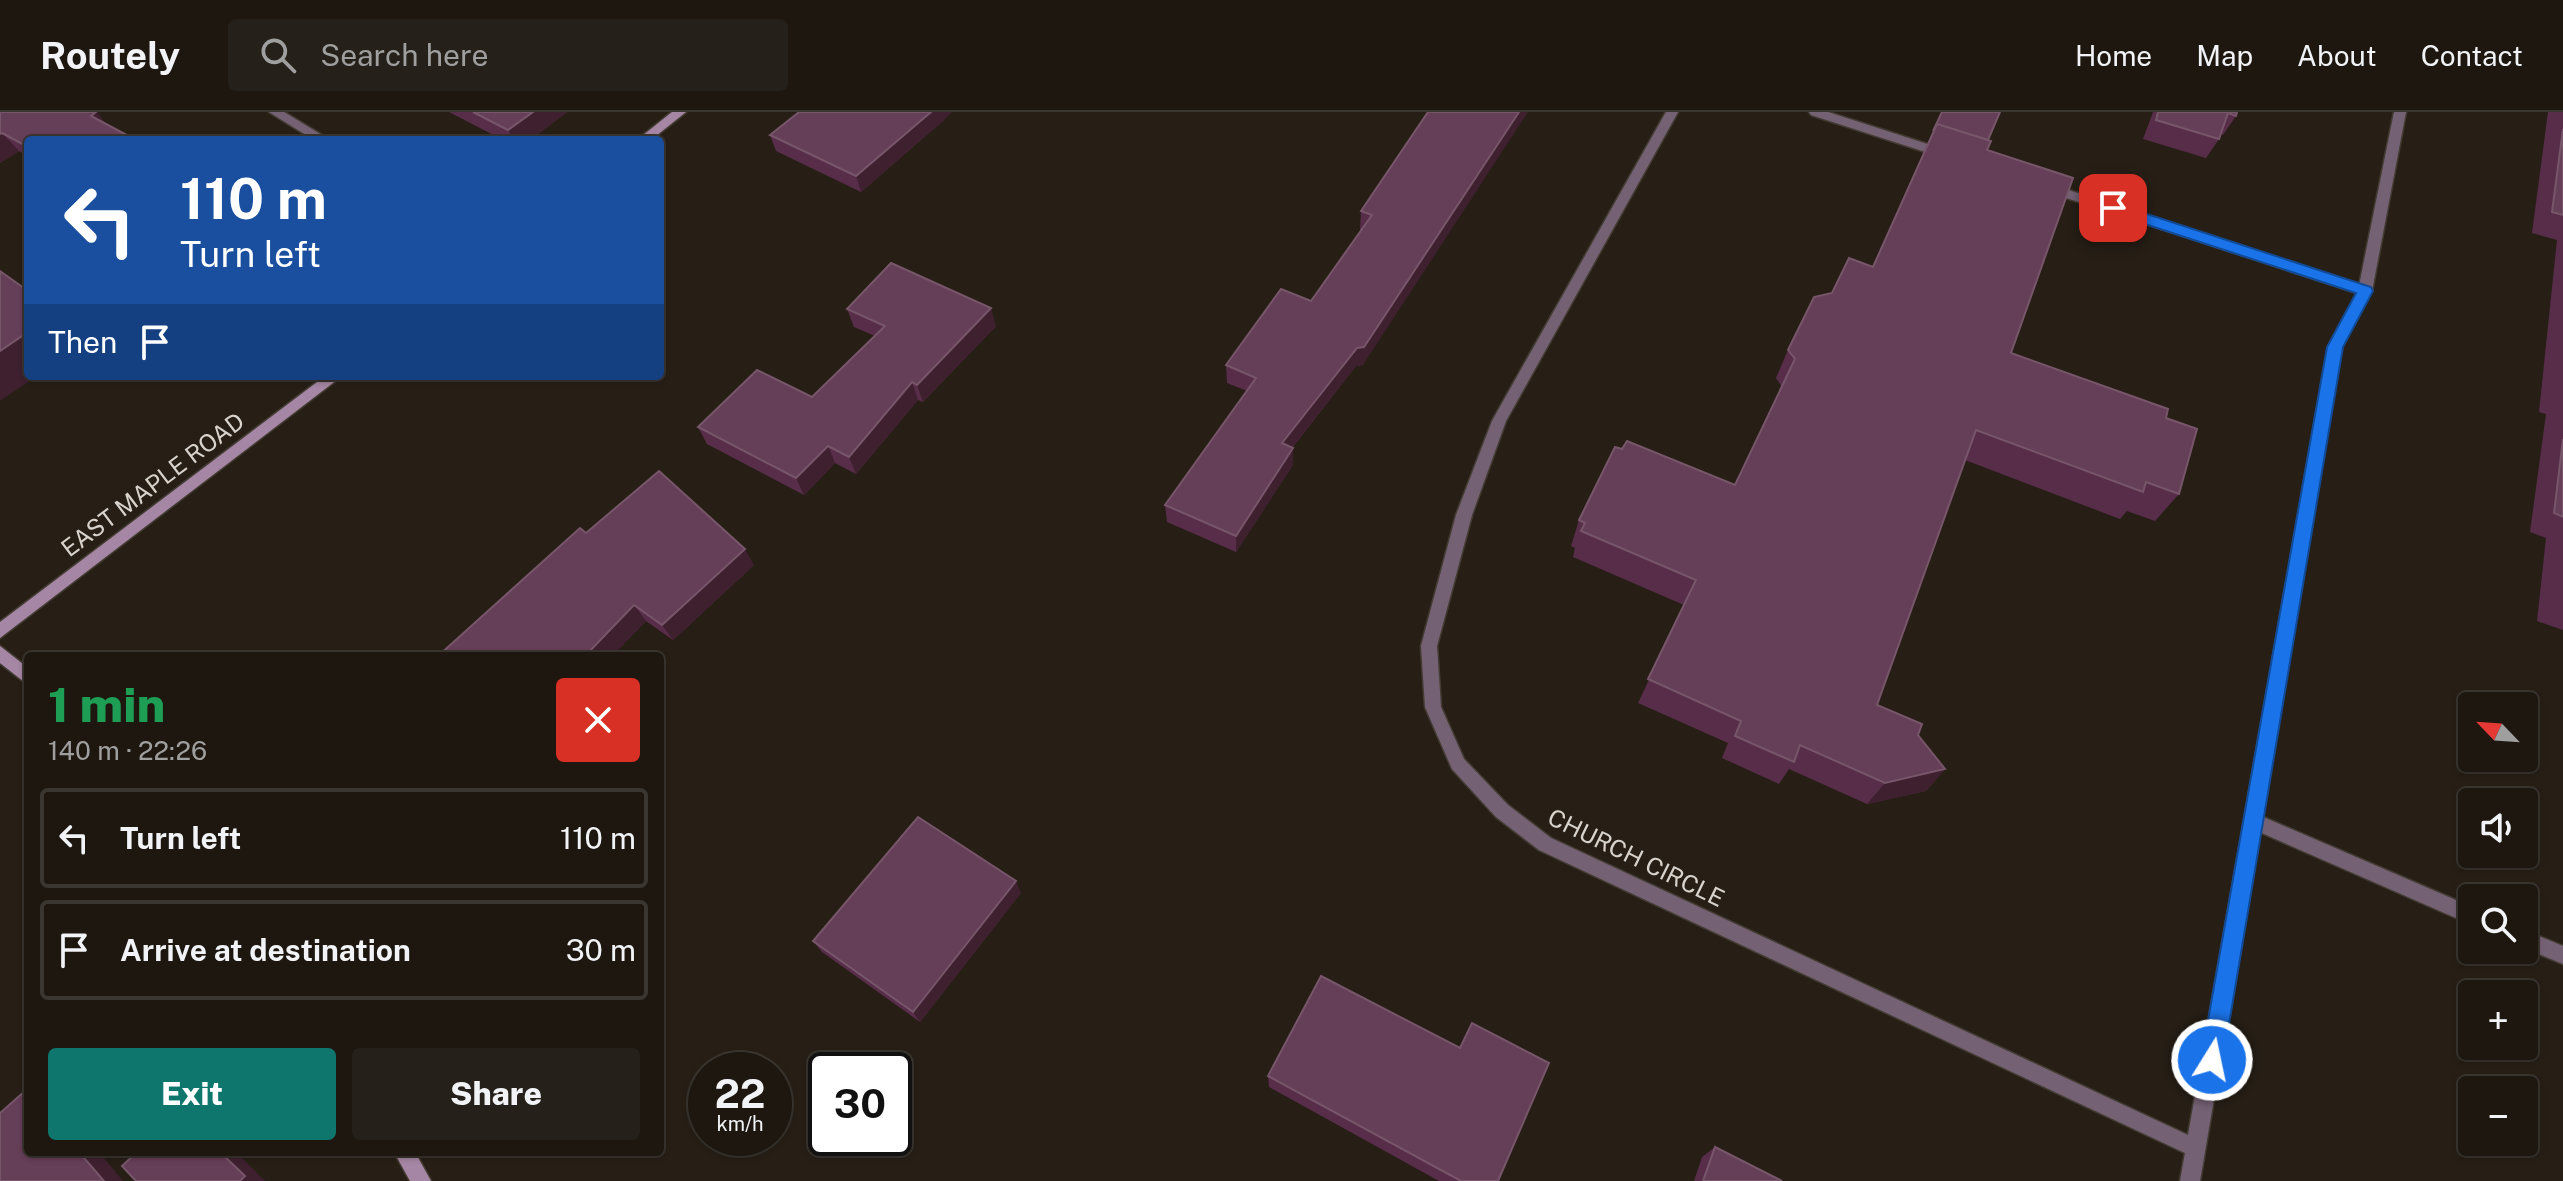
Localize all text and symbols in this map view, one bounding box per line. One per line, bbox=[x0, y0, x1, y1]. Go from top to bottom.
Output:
search box bbox=[228, 19, 788, 91]
text: Routely bbox=[40, 33, 180, 78]
icon: search bbox=[256, 33, 300, 77]
text: Search here bbox=[320, 37, 489, 73]
text: Home bbox=[2075, 39, 2152, 72]
text: Map bbox=[2196, 39, 2253, 72]
text: About bbox=[2297, 39, 2377, 72]
text: Contact bbox=[2421, 39, 2523, 72]
text: 110 m bbox=[180, 166, 327, 232]
icon: left bbox=[48, 168, 152, 272]
pin bbox=[2079, 174, 2147, 242]
icon: arrive bbox=[2091, 186, 2135, 230]
text: Turn left bbox=[180, 233, 321, 275]
icon: arrive bbox=[133, 320, 177, 364]
text: Then bbox=[48, 324, 117, 360]
street label: EAST MAPLE ROAD bbox=[55, 406, 249, 562]
text: 1 min bbox=[48, 676, 165, 733]
button: close bbox=[556, 678, 640, 762]
north arrow bbox=[2458, 692, 2538, 772]
map controls bbox=[2458, 692, 2538, 1156]
text: 140 m · 22:26 bbox=[48, 735, 207, 766]
button: sound bbox=[2458, 788, 2538, 868]
street label: CHURCH CIRCLE bbox=[1544, 802, 1729, 912]
icon: left bbox=[52, 816, 96, 860]
text: Turn left bbox=[120, 820, 241, 856]
text: 110 m bbox=[560, 820, 636, 856]
button: search bbox=[2458, 884, 2538, 964]
icon: arrive bbox=[52, 928, 96, 972]
text: Arrive at destination bbox=[120, 932, 411, 968]
text: 30 m bbox=[566, 932, 636, 968]
button: + bbox=[2458, 980, 2538, 1060]
position arrow bbox=[2170, 1018, 2254, 1102]
button: Exit bbox=[48, 1048, 336, 1140]
button: Share bbox=[352, 1048, 640, 1140]
speed limit sign: 30 bbox=[808, 1052, 912, 1156]
text: 22 bbox=[715, 1070, 765, 1117]
button: − bbox=[2458, 1076, 2538, 1156]
text: km/h bbox=[716, 1112, 764, 1136]

